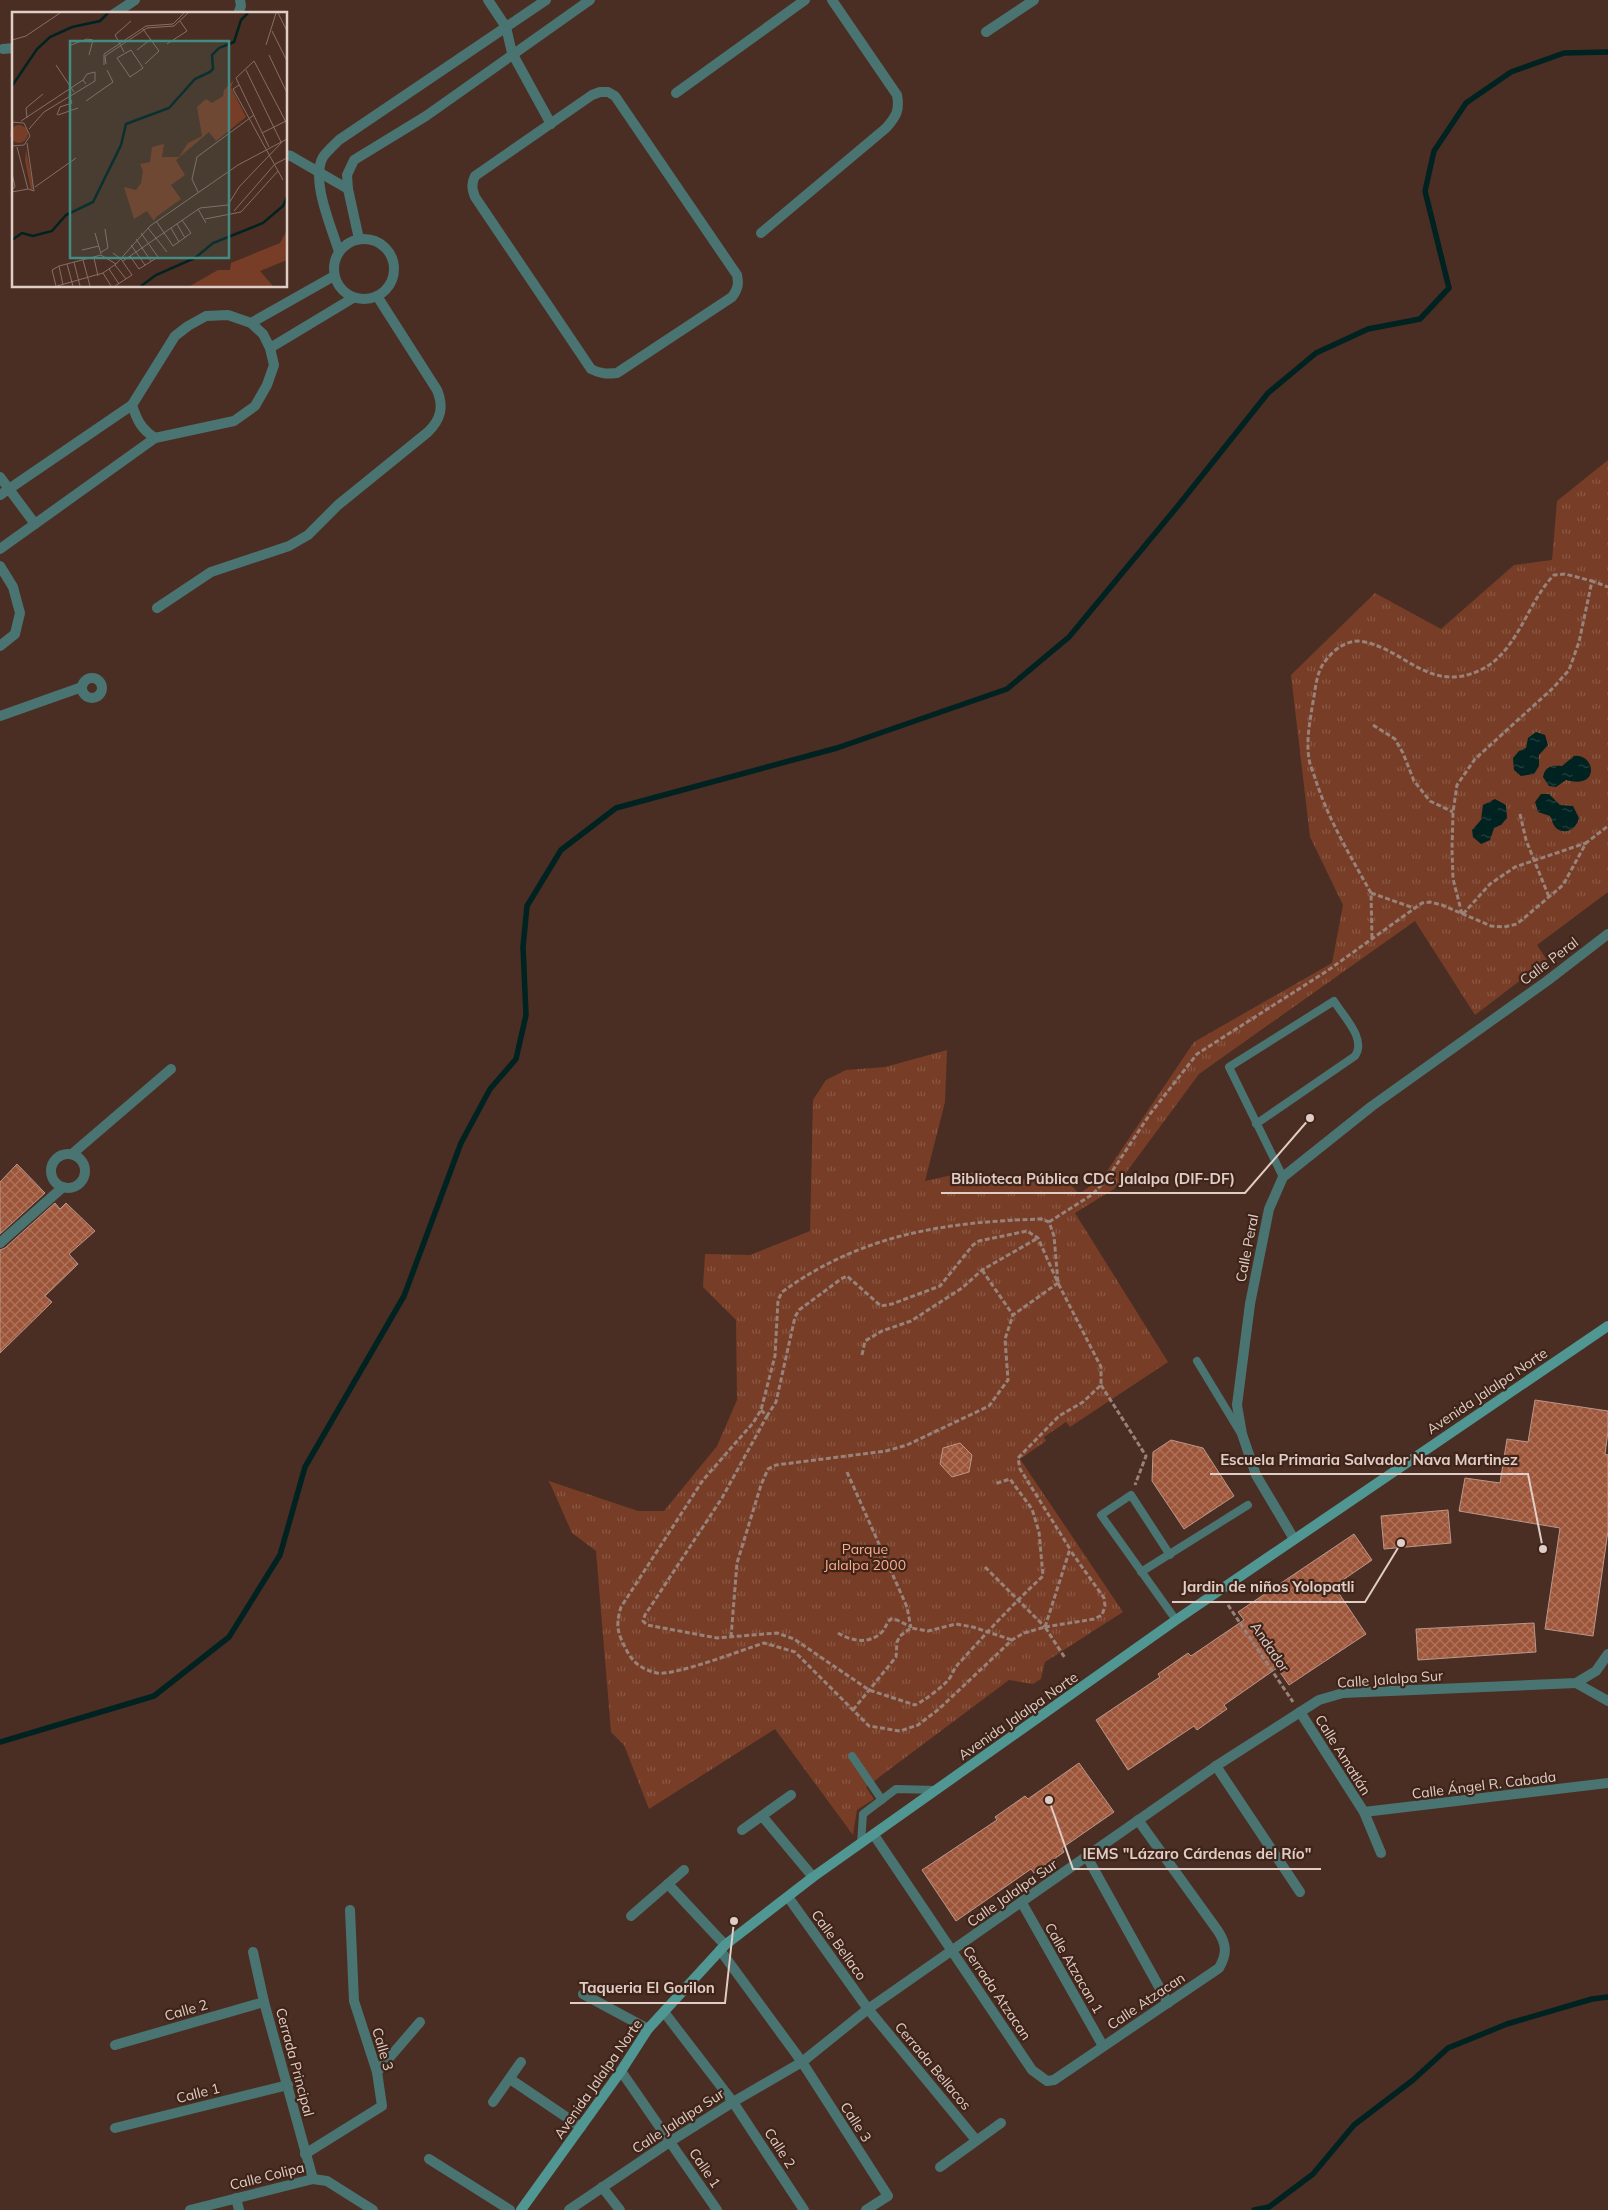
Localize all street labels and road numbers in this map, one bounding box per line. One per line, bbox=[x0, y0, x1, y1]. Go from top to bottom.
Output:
street label: Calle Peral bbox=[1516, 933, 1582, 989]
street label: Calle Peral bbox=[1232, 1212, 1262, 1284]
street label: Avenida Jalalpa Norte bbox=[1423, 1344, 1551, 1438]
street label: Andador bbox=[1247, 1618, 1294, 1676]
street label: Calle Jalalpa Sur bbox=[1336, 1666, 1444, 1692]
street label: Avenida Jalalpa Norte bbox=[955, 1668, 1081, 1764]
street label: Calle Amatlán bbox=[1311, 1711, 1375, 1799]
street label: Calle Ángel R. Cabada bbox=[1411, 1767, 1557, 1803]
street label: Calle Jalalpa Sur bbox=[963, 1855, 1061, 1931]
street label: Calle Bellaco bbox=[807, 1906, 871, 1984]
street label: Calle Atzacan 1 bbox=[1041, 1919, 1107, 2017]
street label: Cerrada Atzacan bbox=[959, 1942, 1035, 2044]
street label: Calle Atzacan bbox=[1104, 1968, 1188, 2034]
street label: Calle 2 bbox=[162, 1995, 210, 2025]
street label: Cerrada Principal bbox=[272, 2006, 318, 2118]
street label: Avenida Jalalpa Norte bbox=[550, 2016, 646, 2142]
street label: Cerrada Bellacos bbox=[891, 2018, 975, 2114]
street label: Calle 3 bbox=[368, 2025, 398, 2073]
street label: Calle 1 bbox=[174, 2079, 222, 2107]
street label: Calle Jalalpa Sur bbox=[629, 2084, 728, 2157]
street label: Calle 3 bbox=[836, 2099, 876, 2145]
street label: Calle 2 bbox=[760, 2125, 800, 2171]
street label: Calle 1 bbox=[685, 2145, 725, 2191]
street label: Calle Colipa bbox=[228, 2158, 306, 2194]

